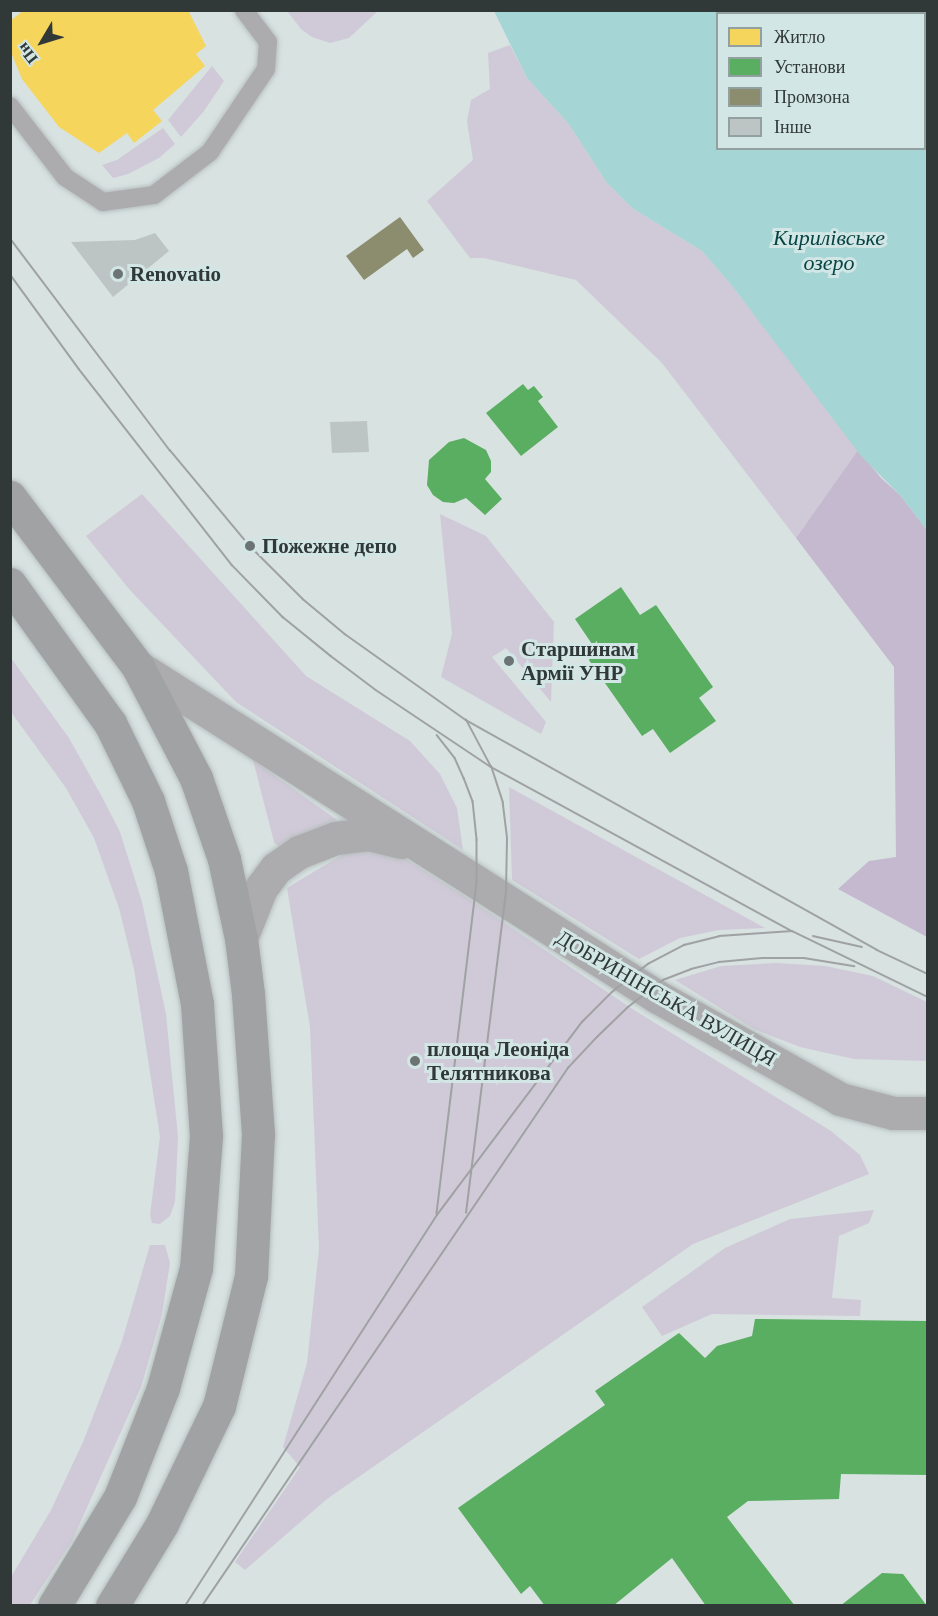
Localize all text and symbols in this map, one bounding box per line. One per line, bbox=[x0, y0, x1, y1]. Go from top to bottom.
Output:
north arrow bbox=[12, 12, 72, 72]
legend bbox=[716, 12, 926, 150]
text: Житло bbox=[774, 27, 825, 47]
text: Пн bbox=[14, 40, 41, 67]
text: Установи bbox=[774, 57, 845, 77]
text: Промзона bbox=[774, 87, 850, 107]
text: Інше bbox=[774, 117, 811, 137]
water label: Кирилівське озеро bbox=[773, 224, 885, 276]
place label: Renovatio bbox=[130, 261, 221, 287]
marker: Renovatio bbox=[111, 267, 125, 281]
place label: Пожежне депо bbox=[262, 533, 397, 559]
marker: Пожежне депо bbox=[243, 539, 257, 553]
place label: Старшинам Армії УНР bbox=[521, 636, 635, 686]
marker: Старшинам Армії УНР bbox=[502, 654, 516, 668]
street label: ДОБРИНІНСЬКА ВУЛИЦЯ bbox=[552, 925, 780, 1071]
place label: площа Леоніда Телятникова bbox=[427, 1036, 569, 1086]
marker: площа Леоніда Телятникова bbox=[408, 1054, 422, 1068]

